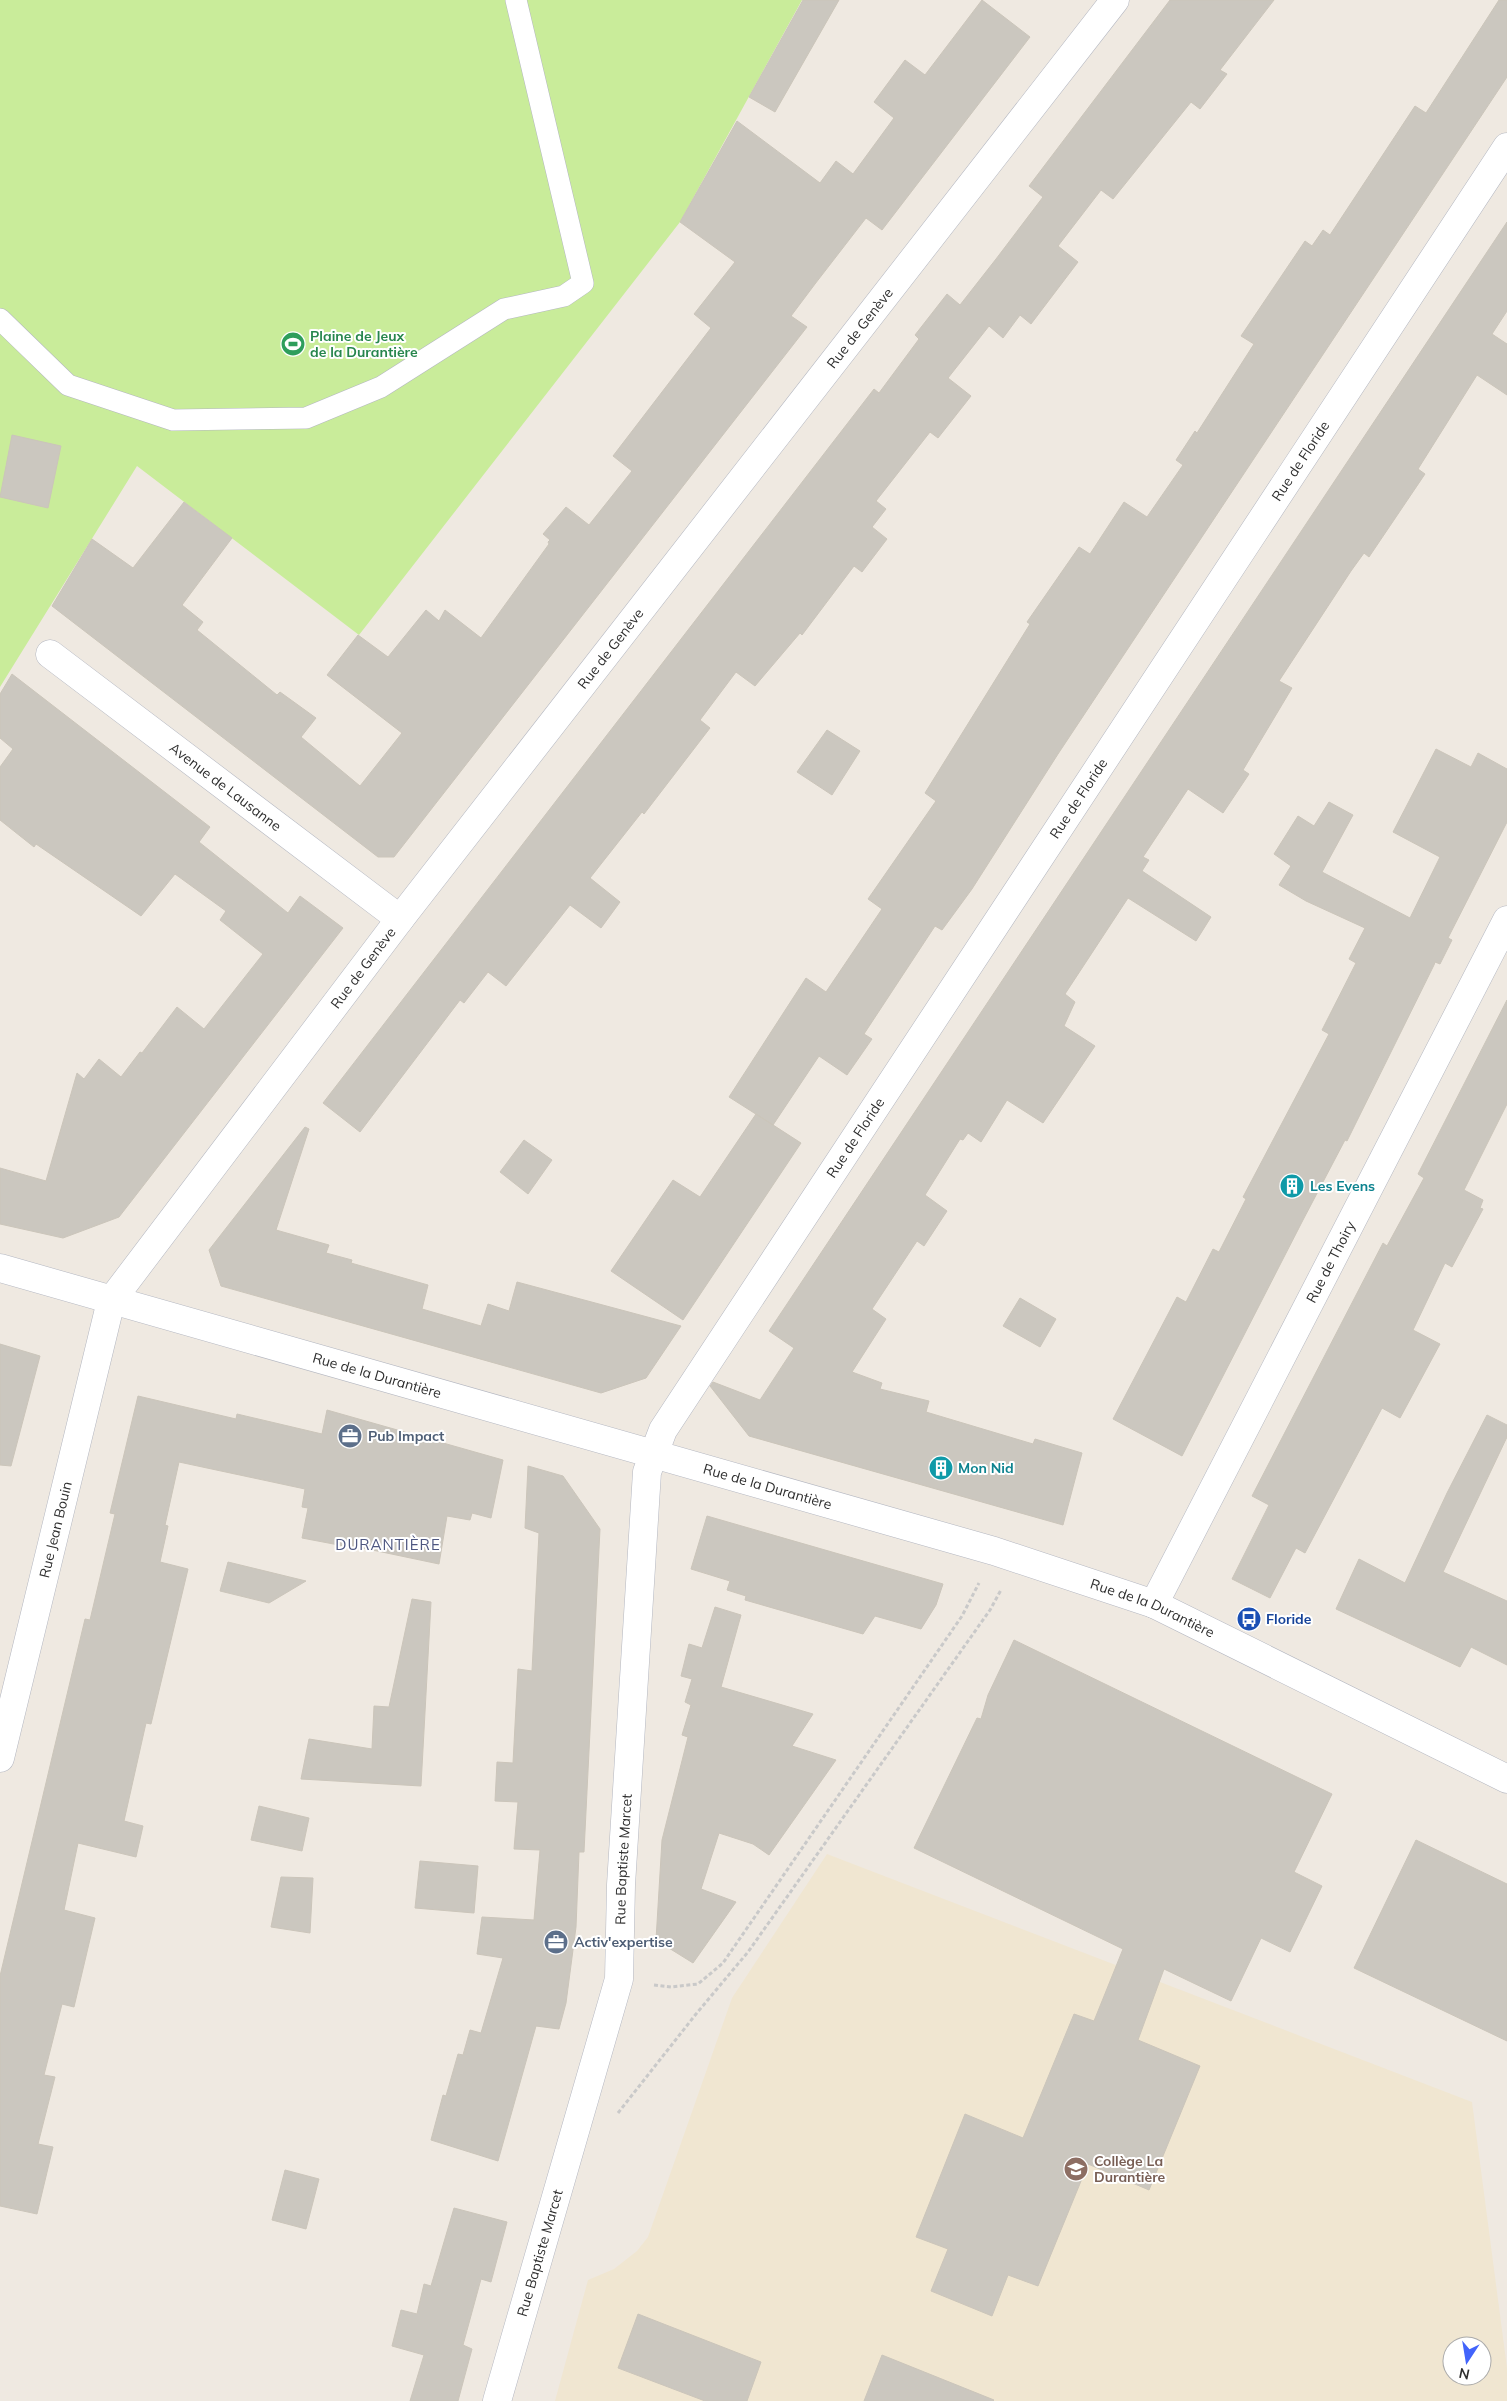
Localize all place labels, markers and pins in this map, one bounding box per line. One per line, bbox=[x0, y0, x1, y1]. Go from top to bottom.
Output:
place label: Plaine de Jeux de la Durantière bbox=[310, 327, 418, 361]
sports icon: Plaine de Jeux de la Durantière bbox=[280, 331, 306, 357]
building icon: Les Evens bbox=[1279, 1173, 1305, 1199]
place label: Les Evens bbox=[1310, 1177, 1375, 1195]
office icon: Pub Impact bbox=[337, 1423, 363, 1449]
place label: Pub Impact bbox=[368, 1427, 445, 1445]
building icon: Mon Nid bbox=[928, 1455, 954, 1481]
place label: Mon Nid bbox=[958, 1459, 1014, 1477]
bus stop icon: Floride bbox=[1236, 1606, 1262, 1632]
place label: Floride bbox=[1266, 1610, 1312, 1628]
office icon: Activ'expertise bbox=[543, 1929, 569, 1955]
place label: Activ'expertise bbox=[574, 1933, 673, 1951]
place label: Collège La Durantière bbox=[1094, 2152, 1166, 2186]
school or university icon: Collège La Durantière bbox=[1063, 2156, 1089, 2182]

